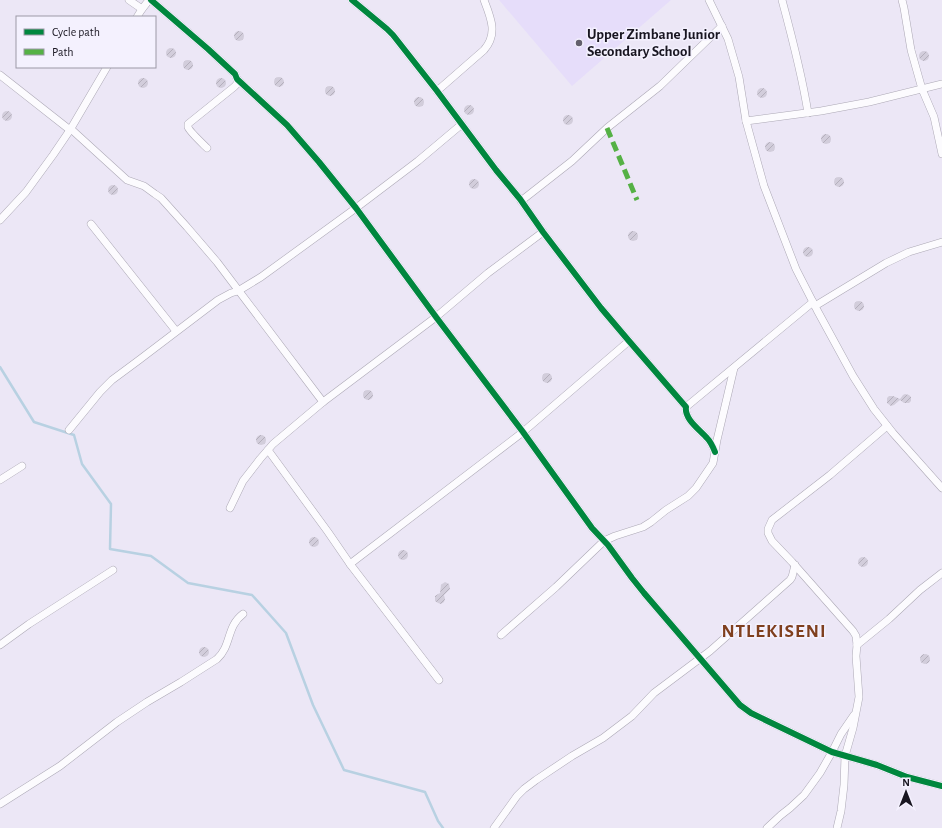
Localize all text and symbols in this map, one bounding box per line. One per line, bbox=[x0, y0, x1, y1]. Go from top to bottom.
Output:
legend bbox=[16, 16, 156, 68]
text: Cycle path bbox=[52, 26, 100, 39]
place label: Upper Zimbane Junior Secondary School bbox=[587, 27, 721, 59]
marker: Upper Zimbane Junior Secondary School bbox=[574, 38, 584, 48]
text: Path bbox=[52, 46, 74, 58]
district label: NTLEKISENI bbox=[721, 622, 827, 641]
north arrow bbox=[886, 772, 926, 812]
text: N bbox=[902, 777, 910, 788]

